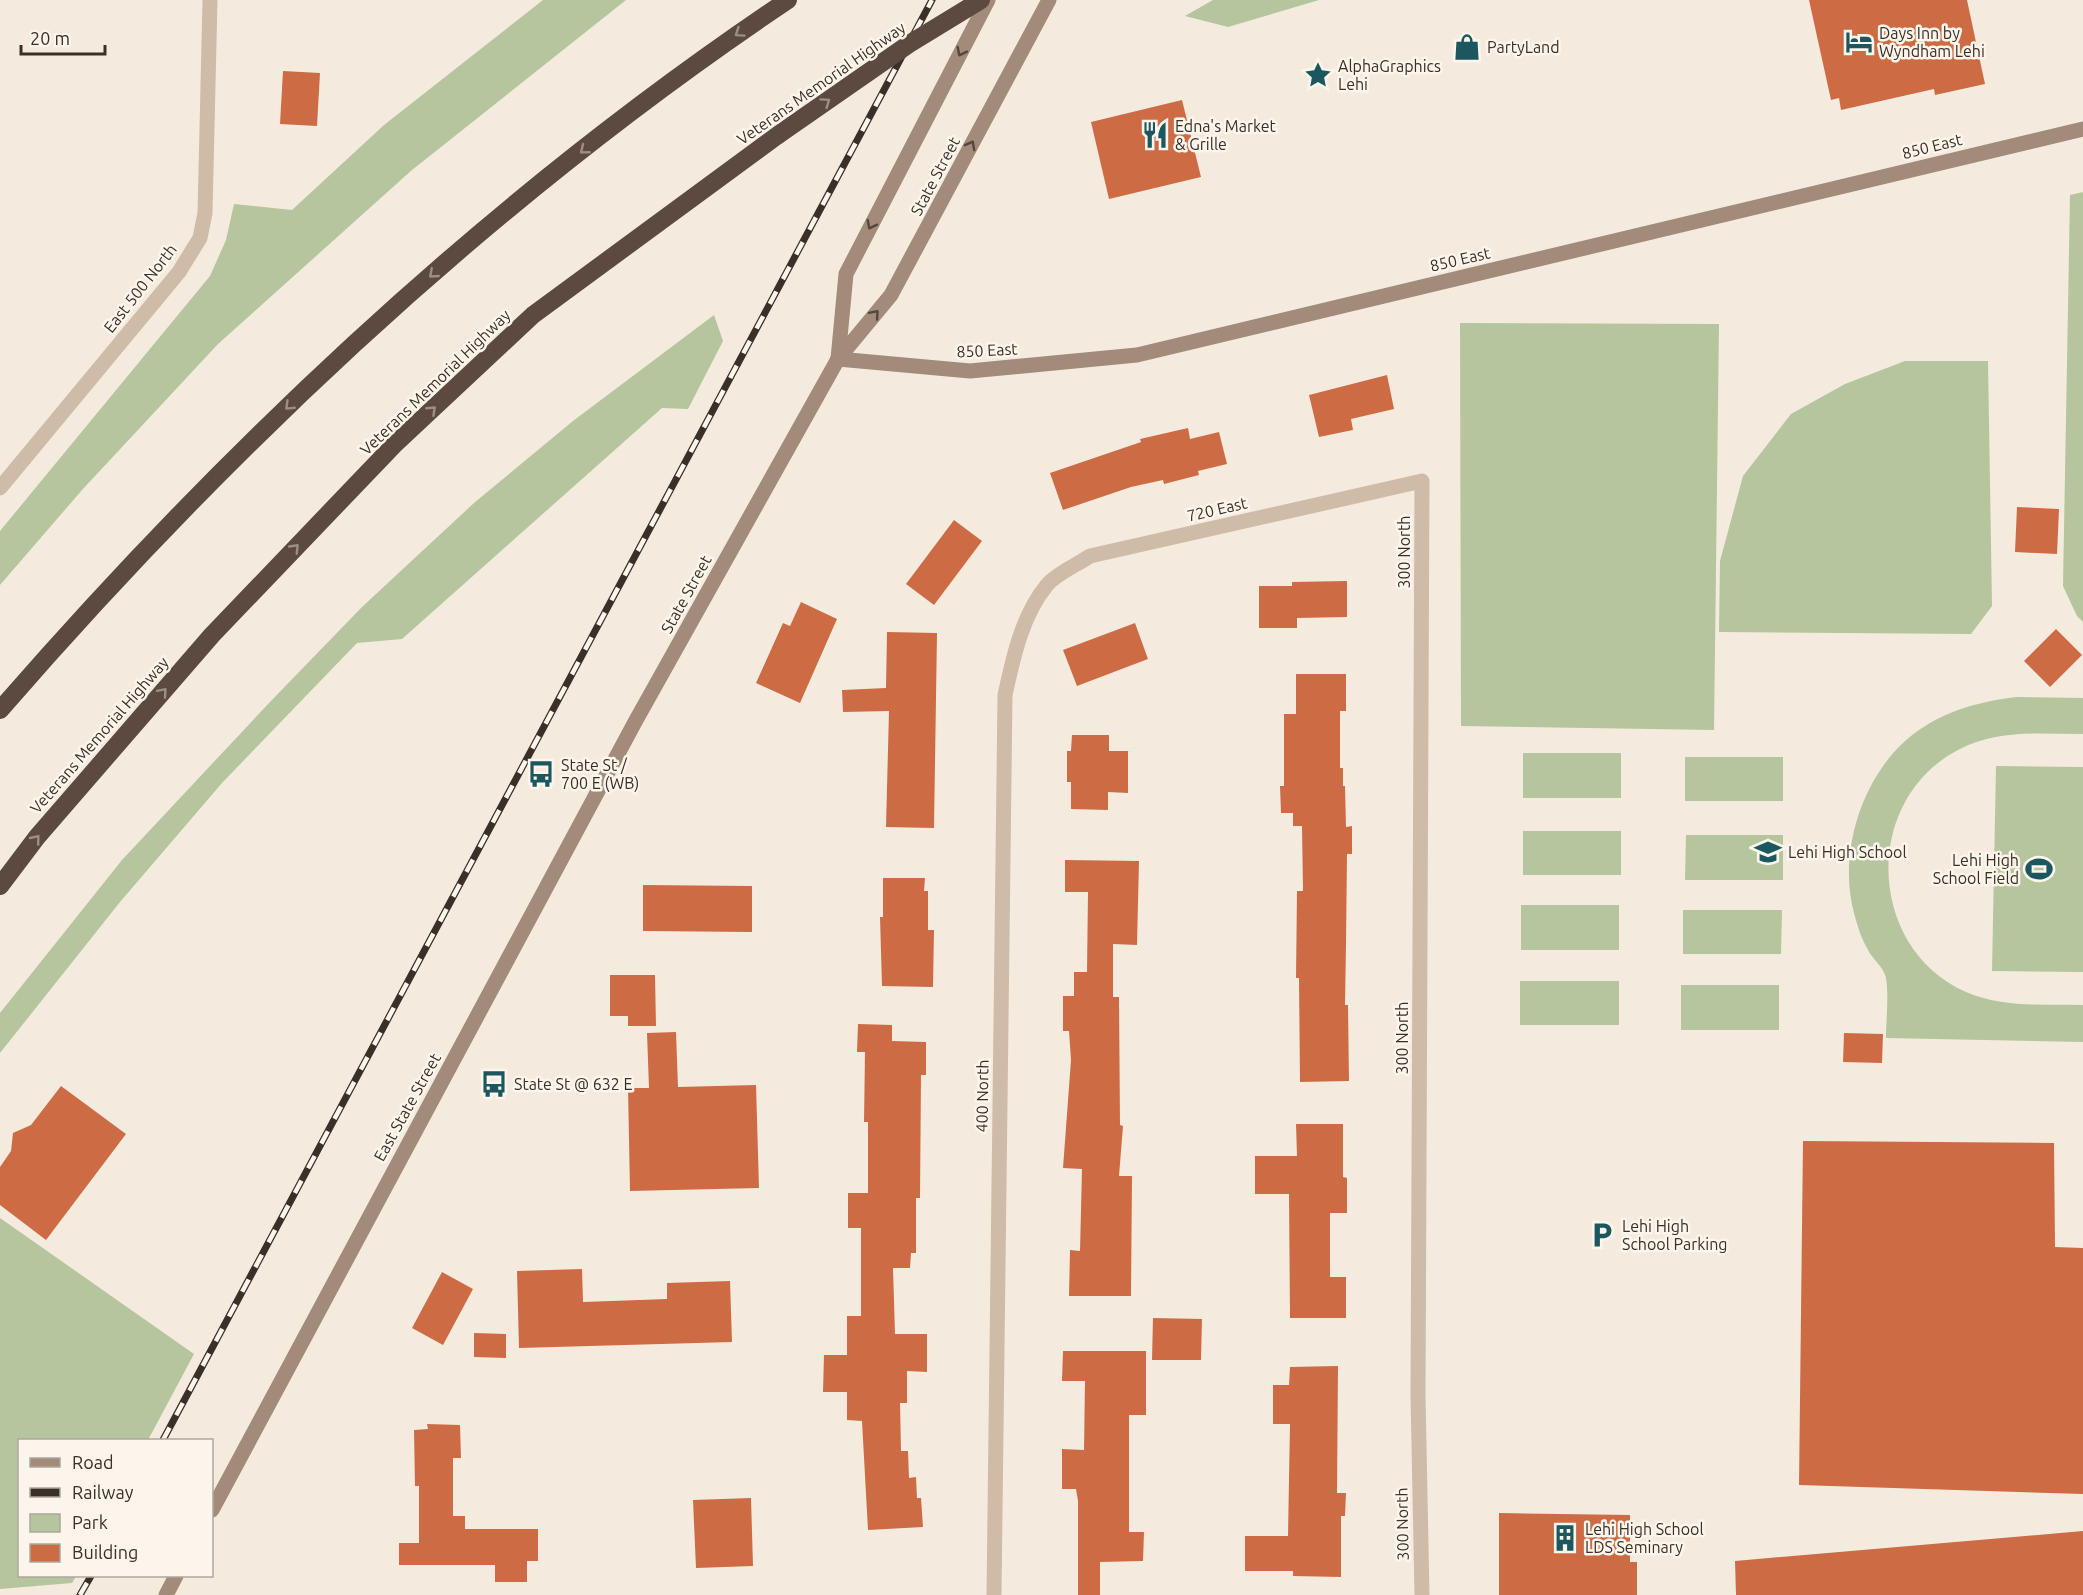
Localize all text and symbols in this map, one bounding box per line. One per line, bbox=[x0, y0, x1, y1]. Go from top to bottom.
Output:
scale bar bbox=[21, 18, 105, 56]
street label: Veterans Memorial Highway bbox=[733, 18, 909, 148]
place label: Days Inn by Wyndham Lehi bbox=[1879, 24, 1985, 60]
one-way arrow bbox=[735, 25, 745, 37]
hotel icon: Days Inn by Wyndham Lehi bbox=[1844, 27, 1874, 57]
text: 20 m bbox=[30, 28, 70, 48]
shop icon: PartyLand bbox=[1452, 32, 1482, 62]
place label: PartyLand bbox=[1487, 38, 1560, 56]
one-way arrow bbox=[957, 46, 969, 57]
place label: AlphaGraphics Lehi bbox=[1338, 57, 1441, 93]
place icon: AlphaGraphics Lehi bbox=[1303, 60, 1333, 90]
one-way arrow bbox=[819, 98, 830, 109]
place label: Edna's Market & Grille bbox=[1175, 117, 1277, 153]
restaurant icon: Edna's Market & Grille bbox=[1140, 120, 1170, 150]
street label: 850 East bbox=[1900, 130, 1965, 162]
street label: State Street bbox=[907, 133, 964, 218]
one-way arrow bbox=[964, 140, 976, 151]
one-way arrow bbox=[579, 143, 590, 154]
one-way arrow bbox=[867, 219, 879, 230]
street label: East 500 North bbox=[100, 240, 180, 336]
street label: 850 East bbox=[1428, 243, 1493, 275]
one-way arrow bbox=[429, 267, 440, 278]
street label: Veterans Memorial Highway bbox=[356, 305, 514, 458]
one-way arrow bbox=[868, 310, 879, 321]
street label: 850 East bbox=[956, 339, 1019, 361]
one-way arrow bbox=[286, 398, 297, 409]
one-way arrow bbox=[425, 406, 436, 417]
street label: 720 East bbox=[1185, 493, 1250, 525]
street label: 300 North bbox=[1395, 515, 1413, 589]
one-way arrow bbox=[288, 545, 299, 555]
street label: State Street bbox=[657, 551, 715, 636]
street label: Veterans Memorial Highway bbox=[26, 653, 172, 817]
one-way arrow bbox=[156, 688, 167, 699]
place label: State St / 700 E (WB) bbox=[561, 756, 639, 793]
bus stop icon: State St / 700 E (WB) bbox=[526, 759, 556, 789]
one-way arrow bbox=[28, 835, 39, 846]
school or university icon: Lehi High School bbox=[1753, 837, 1783, 867]
place label: Lehi High School bbox=[1788, 843, 1907, 861]
place label: Lehi High School Field bbox=[1933, 851, 2019, 887]
sports icon: Lehi High School Field bbox=[2024, 854, 2054, 884]
street label: 300 North bbox=[1393, 1001, 1411, 1075]
street label: East State Street bbox=[370, 1049, 444, 1164]
street label: 400 North bbox=[972, 1059, 992, 1133]
bus stop icon: State St @ 632 E bbox=[479, 1069, 509, 1099]
place label: State St @ 632 E bbox=[514, 1075, 632, 1093]
place label: Lehi High School Parking bbox=[1622, 1217, 1728, 1253]
parking icon: Lehi High School Parking bbox=[1587, 1220, 1617, 1250]
legend bbox=[18, 1439, 213, 1577]
text: Road bbox=[72, 1452, 114, 1472]
text: Railway bbox=[72, 1482, 134, 1502]
street label: 300 North bbox=[1392, 1487, 1412, 1561]
text: Park bbox=[72, 1512, 108, 1532]
place label: Lehi High School LDS Seminary bbox=[1585, 1520, 1704, 1556]
building icon: Lehi High School LDS Seminary bbox=[1550, 1523, 1580, 1553]
text: Building bbox=[72, 1542, 138, 1562]

